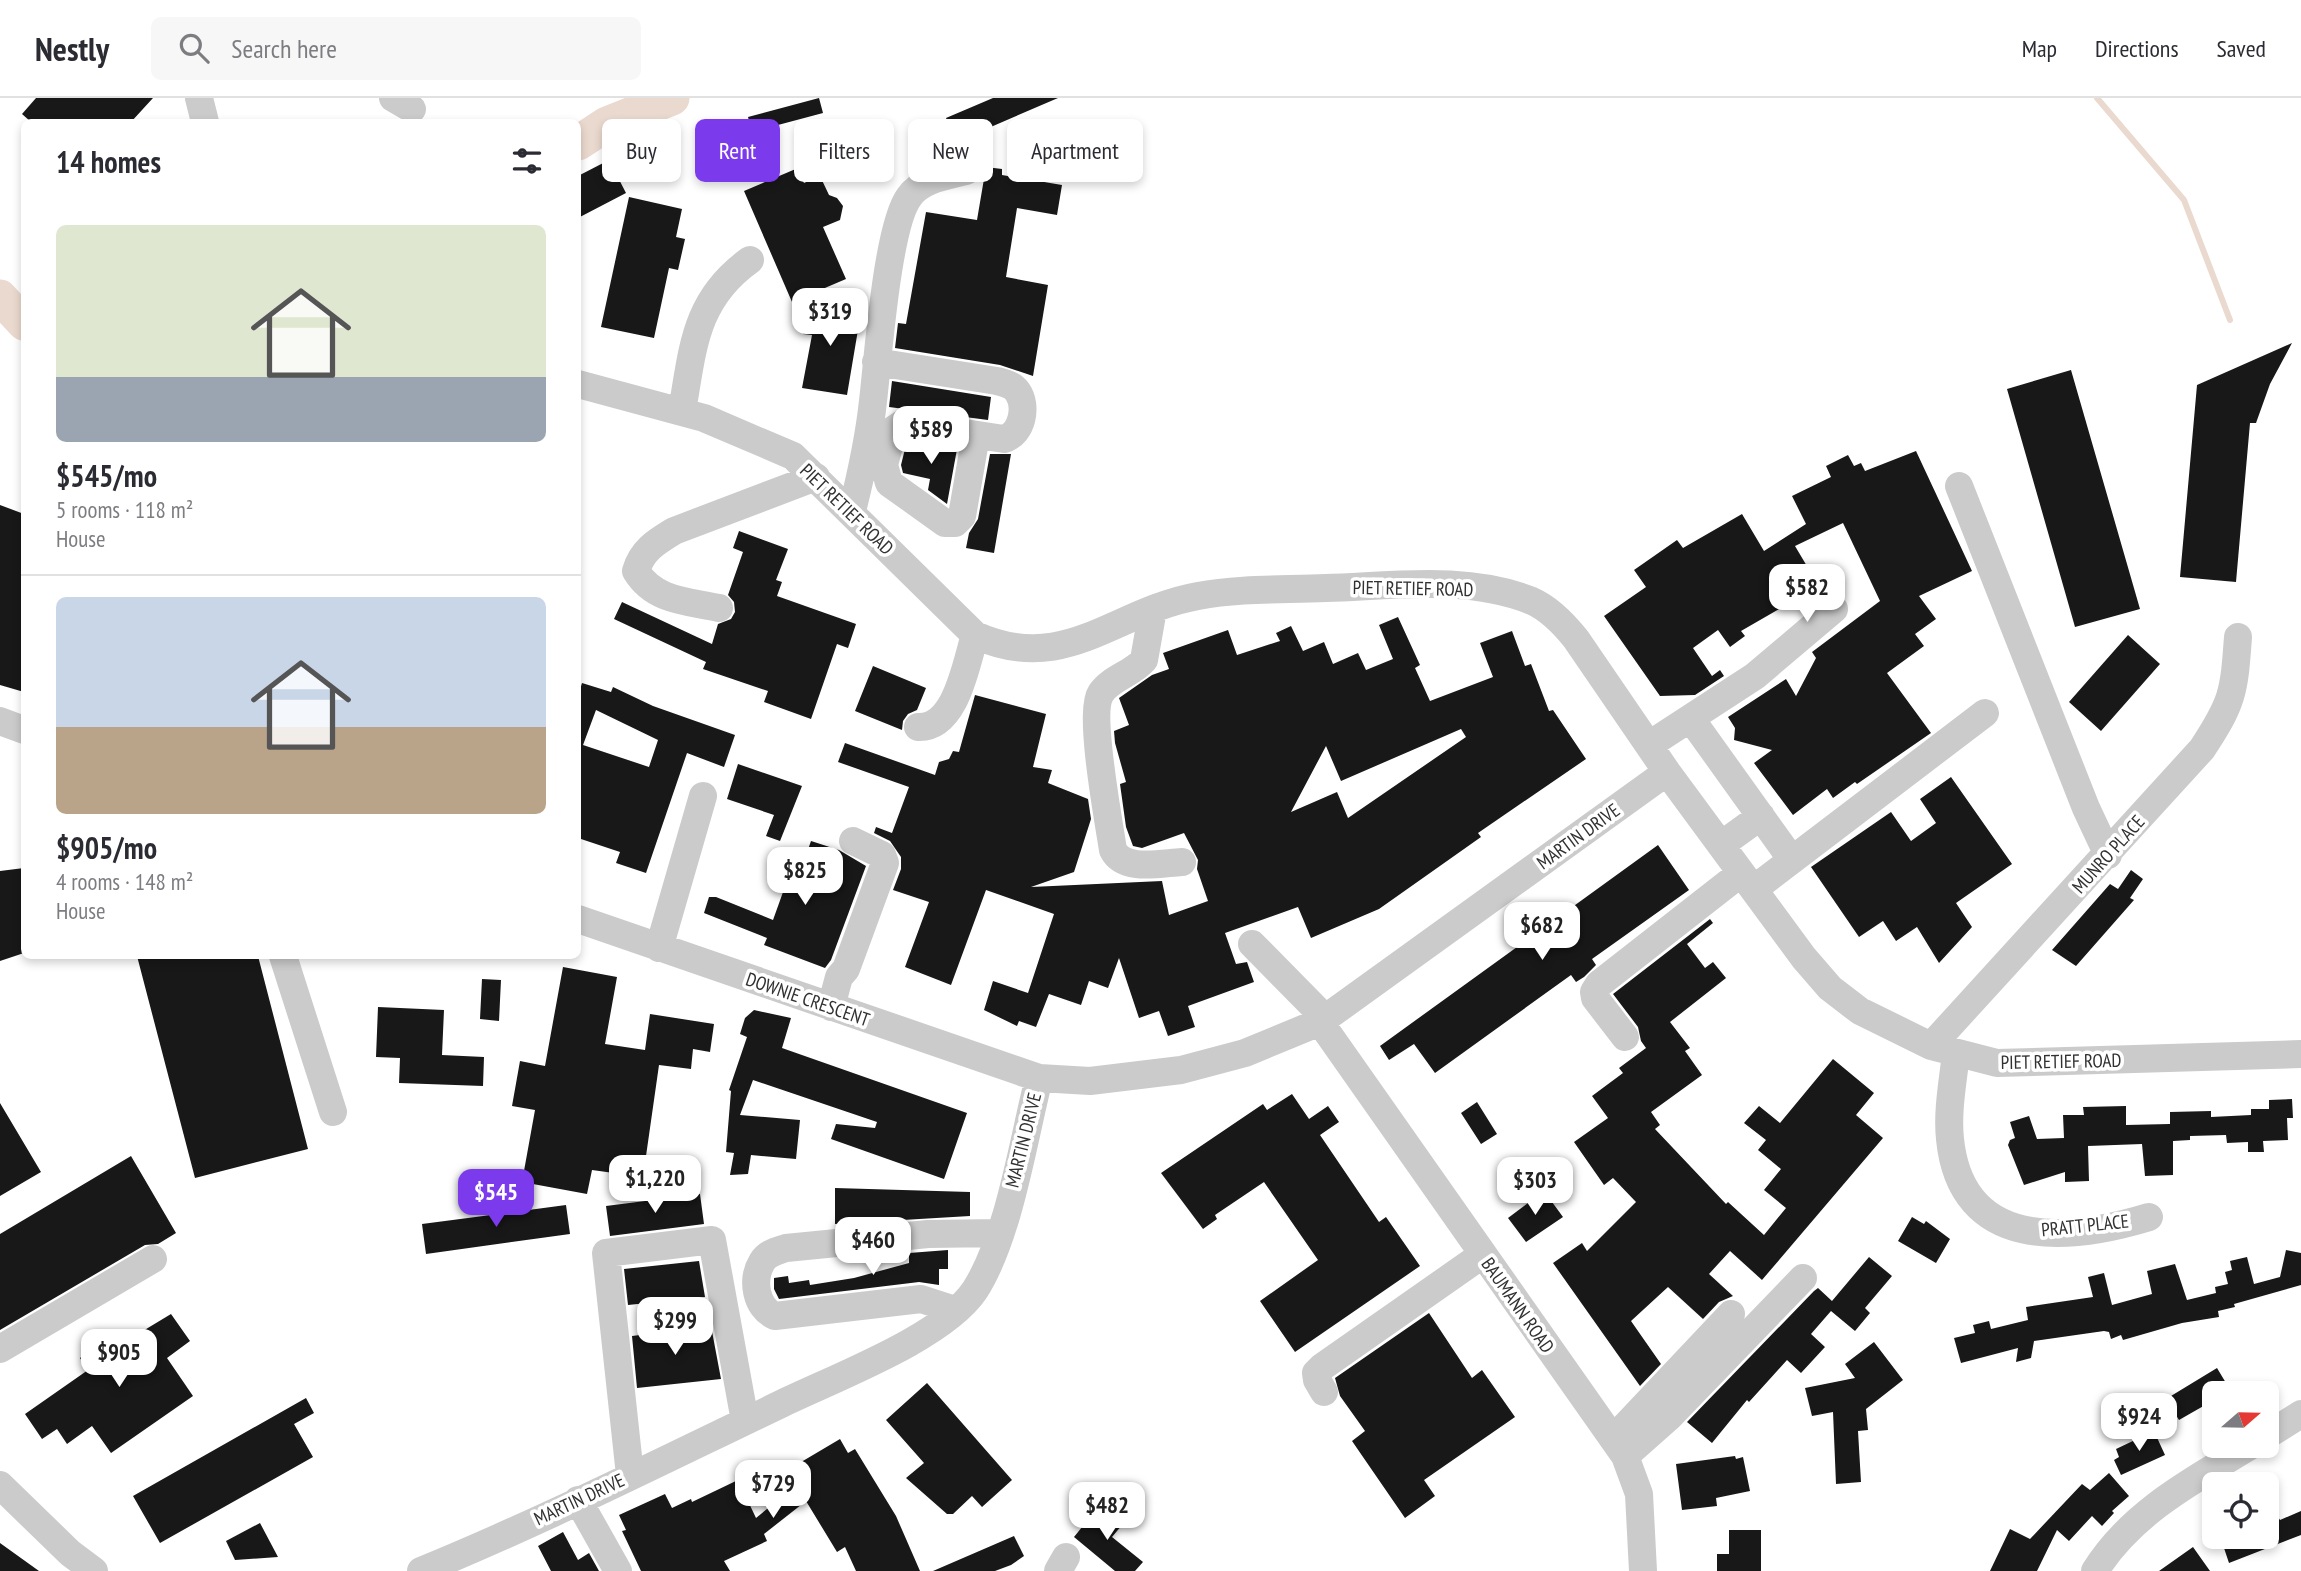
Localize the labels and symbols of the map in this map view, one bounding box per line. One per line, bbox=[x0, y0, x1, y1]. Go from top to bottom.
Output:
pin: $319 bbox=[789, 288, 871, 348]
pin: $589 bbox=[890, 406, 972, 466]
street label: PIET RETIEF ROAD bbox=[795, 458, 899, 560]
pin: $582 bbox=[1766, 564, 1848, 624]
street label: PIET RETIEF ROAD bbox=[1352, 575, 1474, 601]
street label: MARTIN DRIVE bbox=[1532, 798, 1624, 874]
street label: MUNRO PLACE bbox=[2067, 810, 2149, 898]
pin: $825 bbox=[764, 848, 846, 907]
pin: $682 bbox=[1501, 902, 1583, 962]
street label: DOWNIE CRESCENT bbox=[743, 967, 874, 1032]
street label: PIET RETIEF ROAD bbox=[2000, 1048, 2122, 1074]
street label: MARTIN DRIVE bbox=[1000, 1090, 1046, 1190]
pin: $1,220 bbox=[598, 1156, 712, 1215]
pin: $303 bbox=[1494, 1158, 1576, 1217]
pin: $545 bbox=[455, 1170, 537, 1229]
street label: PRATT PLACE bbox=[2040, 1208, 2130, 1242]
pin: $460 bbox=[832, 1218, 914, 1277]
street label: BAUMANN ROAD bbox=[1476, 1253, 1560, 1357]
pin: $299 bbox=[634, 1298, 716, 1357]
pin: $905 bbox=[78, 1330, 160, 1389]
north arrow bbox=[2202, 1381, 2278, 1458]
pin: $924 bbox=[2098, 1394, 2180, 1453]
pin: $729 bbox=[732, 1460, 814, 1520]
street label: MARTIN DRIVE bbox=[530, 1468, 628, 1530]
pin: $482 bbox=[1066, 1482, 1148, 1542]

